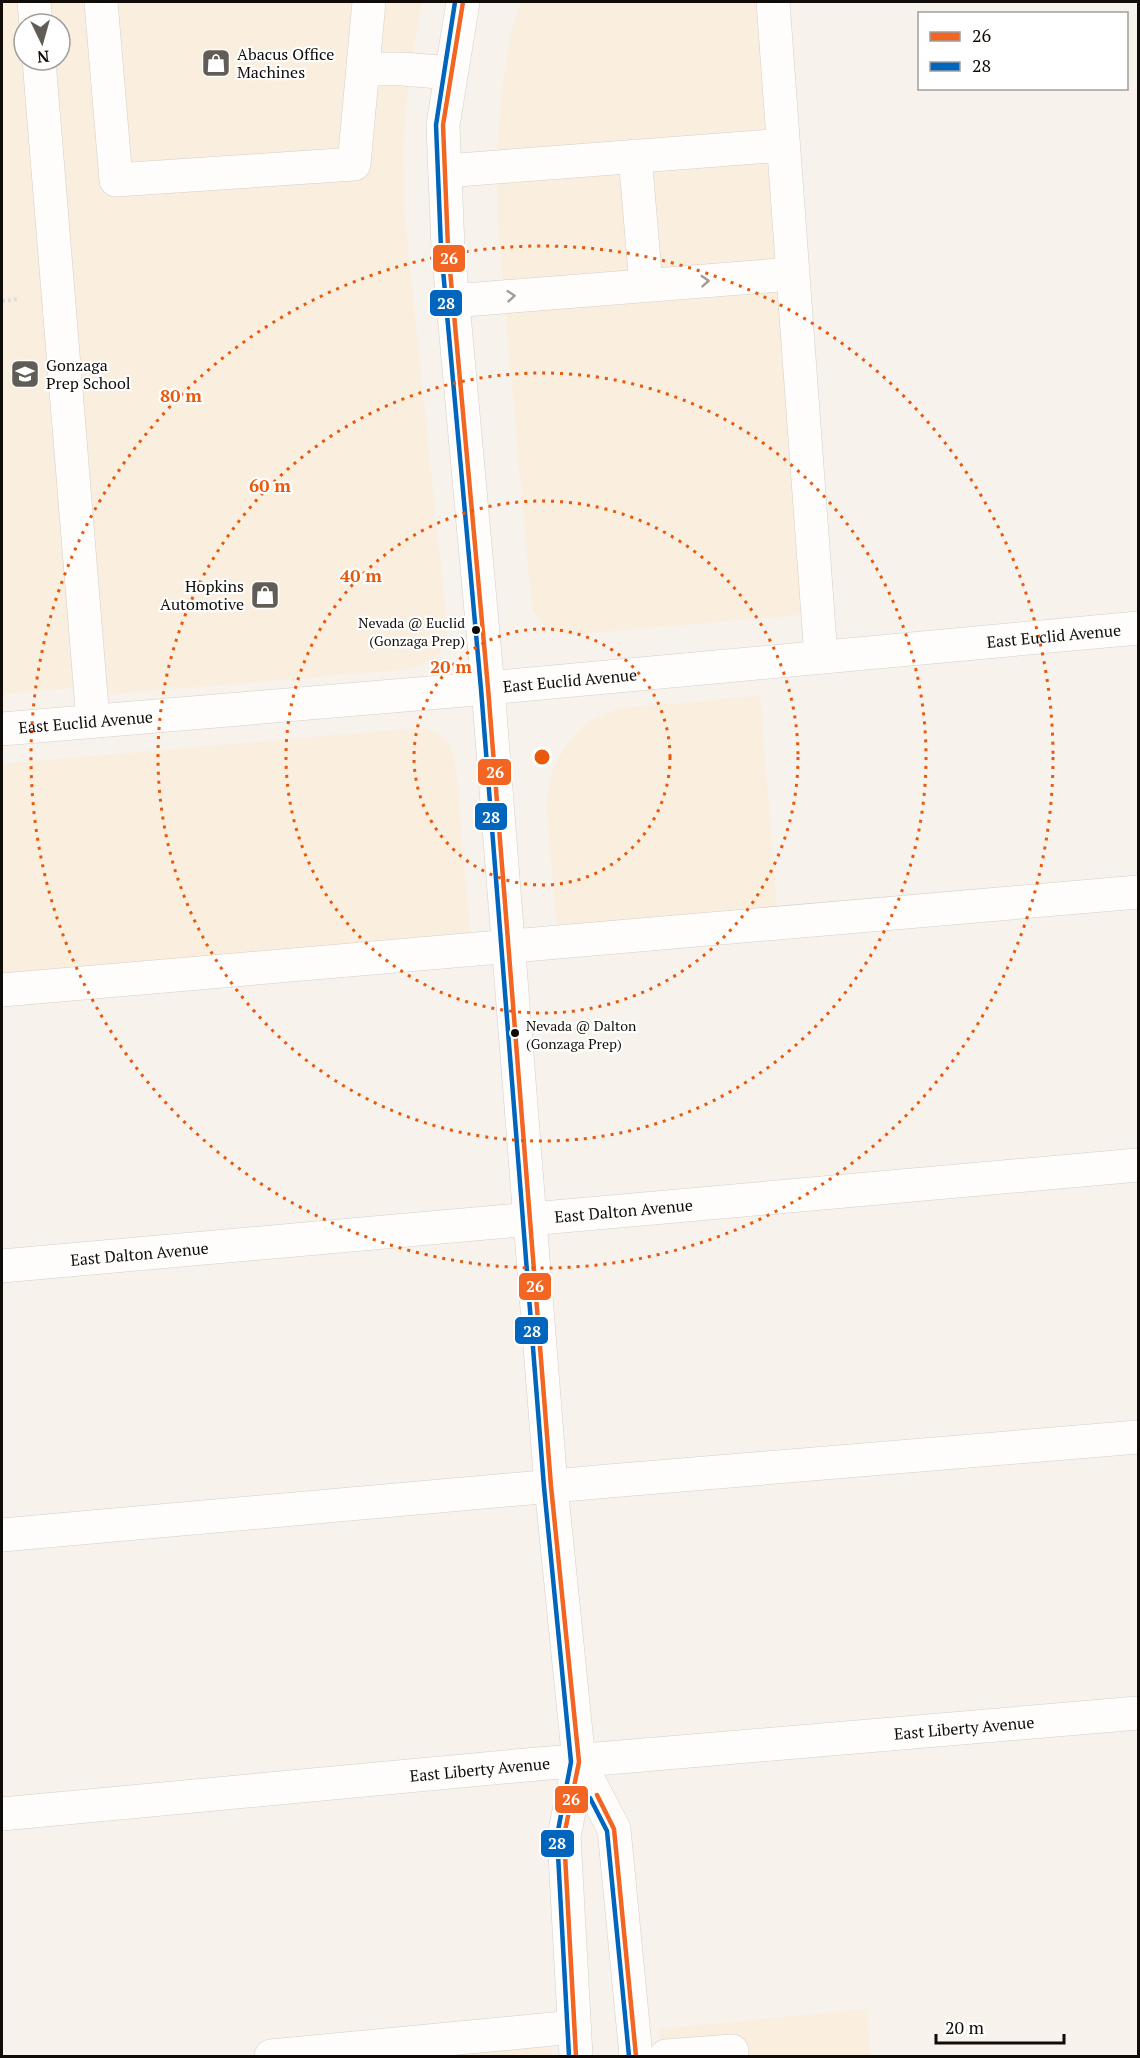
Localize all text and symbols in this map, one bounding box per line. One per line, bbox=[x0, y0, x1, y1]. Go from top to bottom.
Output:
north arrow bbox=[12, 12, 72, 72]
legend bbox=[918, 12, 1128, 90]
text: 26 bbox=[972, 23, 992, 47]
place label: Abacus Office Machines bbox=[237, 43, 334, 83]
text: N bbox=[36, 45, 50, 68]
shop icon: Abacus Office Machines bbox=[200, 47, 232, 79]
text: 28 bbox=[972, 53, 991, 77]
line badge: 26 bbox=[432, 244, 466, 273]
text: 26 bbox=[440, 247, 458, 269]
one-way arrow bbox=[701, 274, 710, 287]
line badge: 28 bbox=[429, 289, 463, 317]
one-way arrow bbox=[506, 290, 515, 303]
text: 28 bbox=[437, 292, 455, 314]
place label: Gonzaga Prep School bbox=[46, 354, 131, 394]
school or university icon: Gonzaga Prep School bbox=[9, 358, 41, 390]
text: 80 m bbox=[160, 383, 202, 407]
text: 60 m bbox=[249, 473, 291, 497]
text: 40 m bbox=[340, 563, 382, 587]
place label: Hopkins Automotive bbox=[160, 575, 244, 615]
shop icon: Hopkins Automotive bbox=[249, 579, 281, 611]
place label: Nevada @ Euclid (Gonzaga Prep) bbox=[358, 613, 465, 650]
street label: East Euclid Avenue bbox=[986, 619, 1122, 653]
marker: Nevada @ Euclid (Gonzaga Prep) bbox=[470, 624, 482, 636]
text: 20 m bbox=[430, 654, 472, 678]
street label: East Euclid Avenue bbox=[502, 663, 638, 698]
street label: East Euclid Avenue bbox=[18, 705, 154, 739]
centre of rings bbox=[532, 747, 552, 767]
line badge: 26 bbox=[477, 758, 512, 786]
text: 26 bbox=[486, 761, 504, 783]
line badge: 28 bbox=[474, 802, 508, 831]
text: 28 bbox=[482, 806, 500, 828]
place label: Nevada @ Dalton (Gonzaga Prep) bbox=[526, 1016, 637, 1053]
marker: Nevada @ Dalton (Gonzaga Prep) bbox=[509, 1027, 521, 1039]
street label: East Dalton Avenue bbox=[553, 1194, 694, 1228]
street label: East Dalton Avenue bbox=[69, 1237, 210, 1271]
line badge: 26 bbox=[518, 1272, 552, 1301]
text: 26 bbox=[526, 1275, 544, 1297]
line badge: 28 bbox=[514, 1316, 549, 1345]
text: 28 bbox=[523, 1320, 541, 1342]
street label: East Liberty Avenue bbox=[893, 1711, 1035, 1745]
street label: East Liberty Avenue bbox=[409, 1752, 551, 1787]
line badge: 26 bbox=[554, 1785, 589, 1814]
text: 26 bbox=[562, 1788, 580, 1810]
line badge: 28 bbox=[540, 1829, 575, 1858]
text: 28 bbox=[548, 1832, 566, 1854]
scale bar bbox=[936, 2007, 1064, 2045]
text: 20 m bbox=[945, 2015, 985, 2039]

